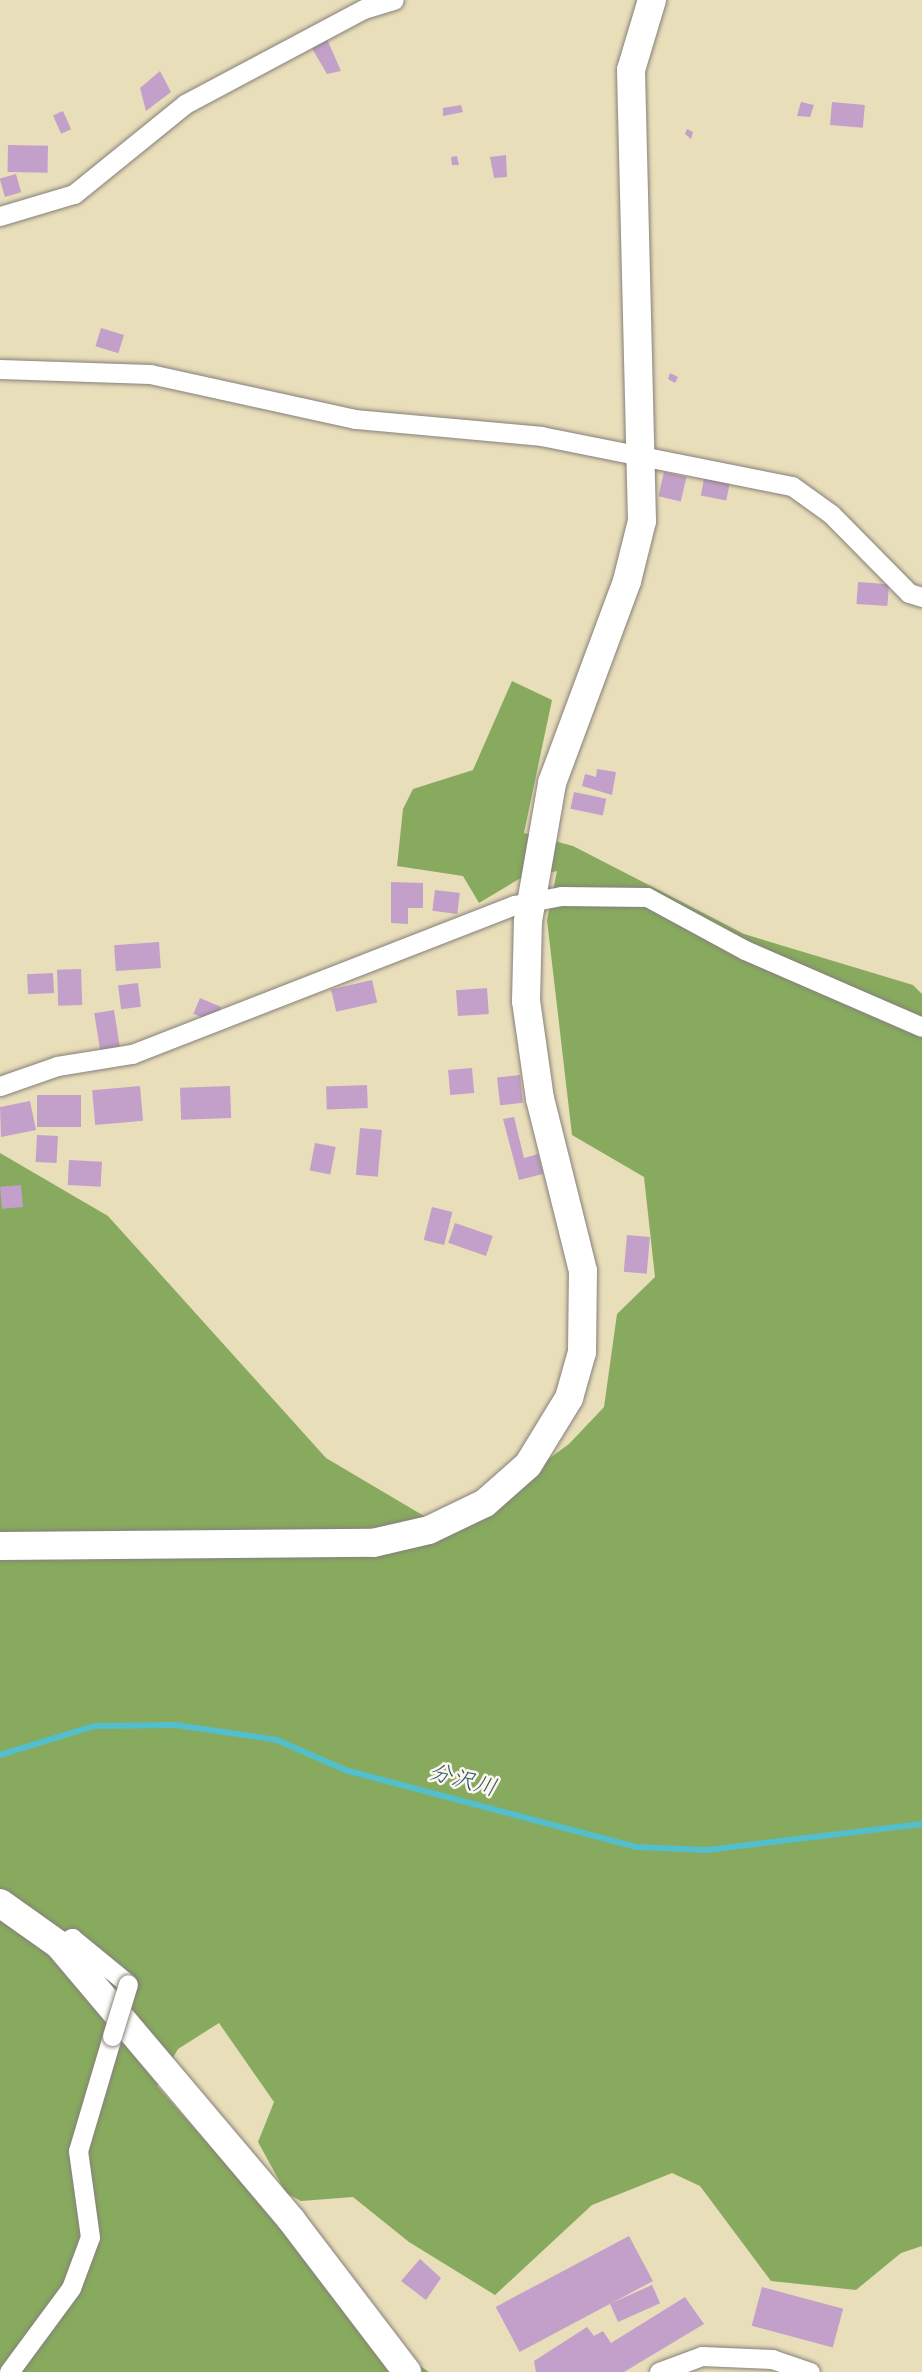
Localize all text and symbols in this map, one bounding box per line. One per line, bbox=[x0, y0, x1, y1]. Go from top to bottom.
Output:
water label: 分沢川 bbox=[425, 1761, 499, 1805]

